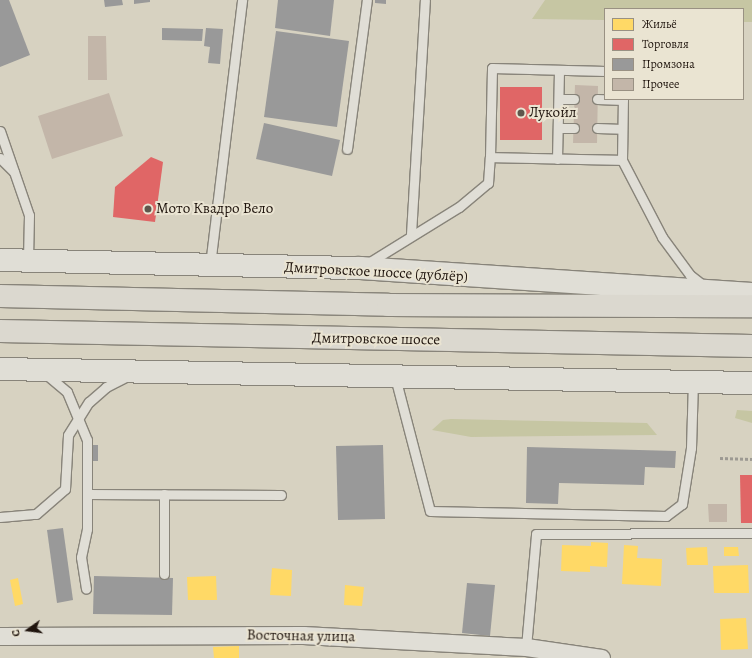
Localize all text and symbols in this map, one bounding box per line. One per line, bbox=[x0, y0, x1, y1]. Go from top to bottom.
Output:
legend bbox=[604, 8, 744, 100]
text: Жильё bbox=[642, 16, 677, 32]
text: Торговля bbox=[642, 36, 689, 52]
text: Промзона bbox=[642, 56, 695, 72]
text: Прочее bbox=[642, 76, 680, 92]
place label: Лукойл bbox=[529, 104, 576, 122]
marker: Лукойл bbox=[516, 108, 526, 118]
place label: Мото Квадро Вело bbox=[156, 200, 273, 218]
marker: Мото Квадро Вело bbox=[143, 204, 153, 214]
street label: Дмитровское шоссе (дублёр) bbox=[284, 258, 468, 286]
street label: Дмитровское шоссе bbox=[312, 329, 440, 349]
north arrow bbox=[8, 610, 48, 650]
street label: Восточная улица bbox=[247, 626, 355, 646]
text: С bbox=[8, 628, 24, 638]

